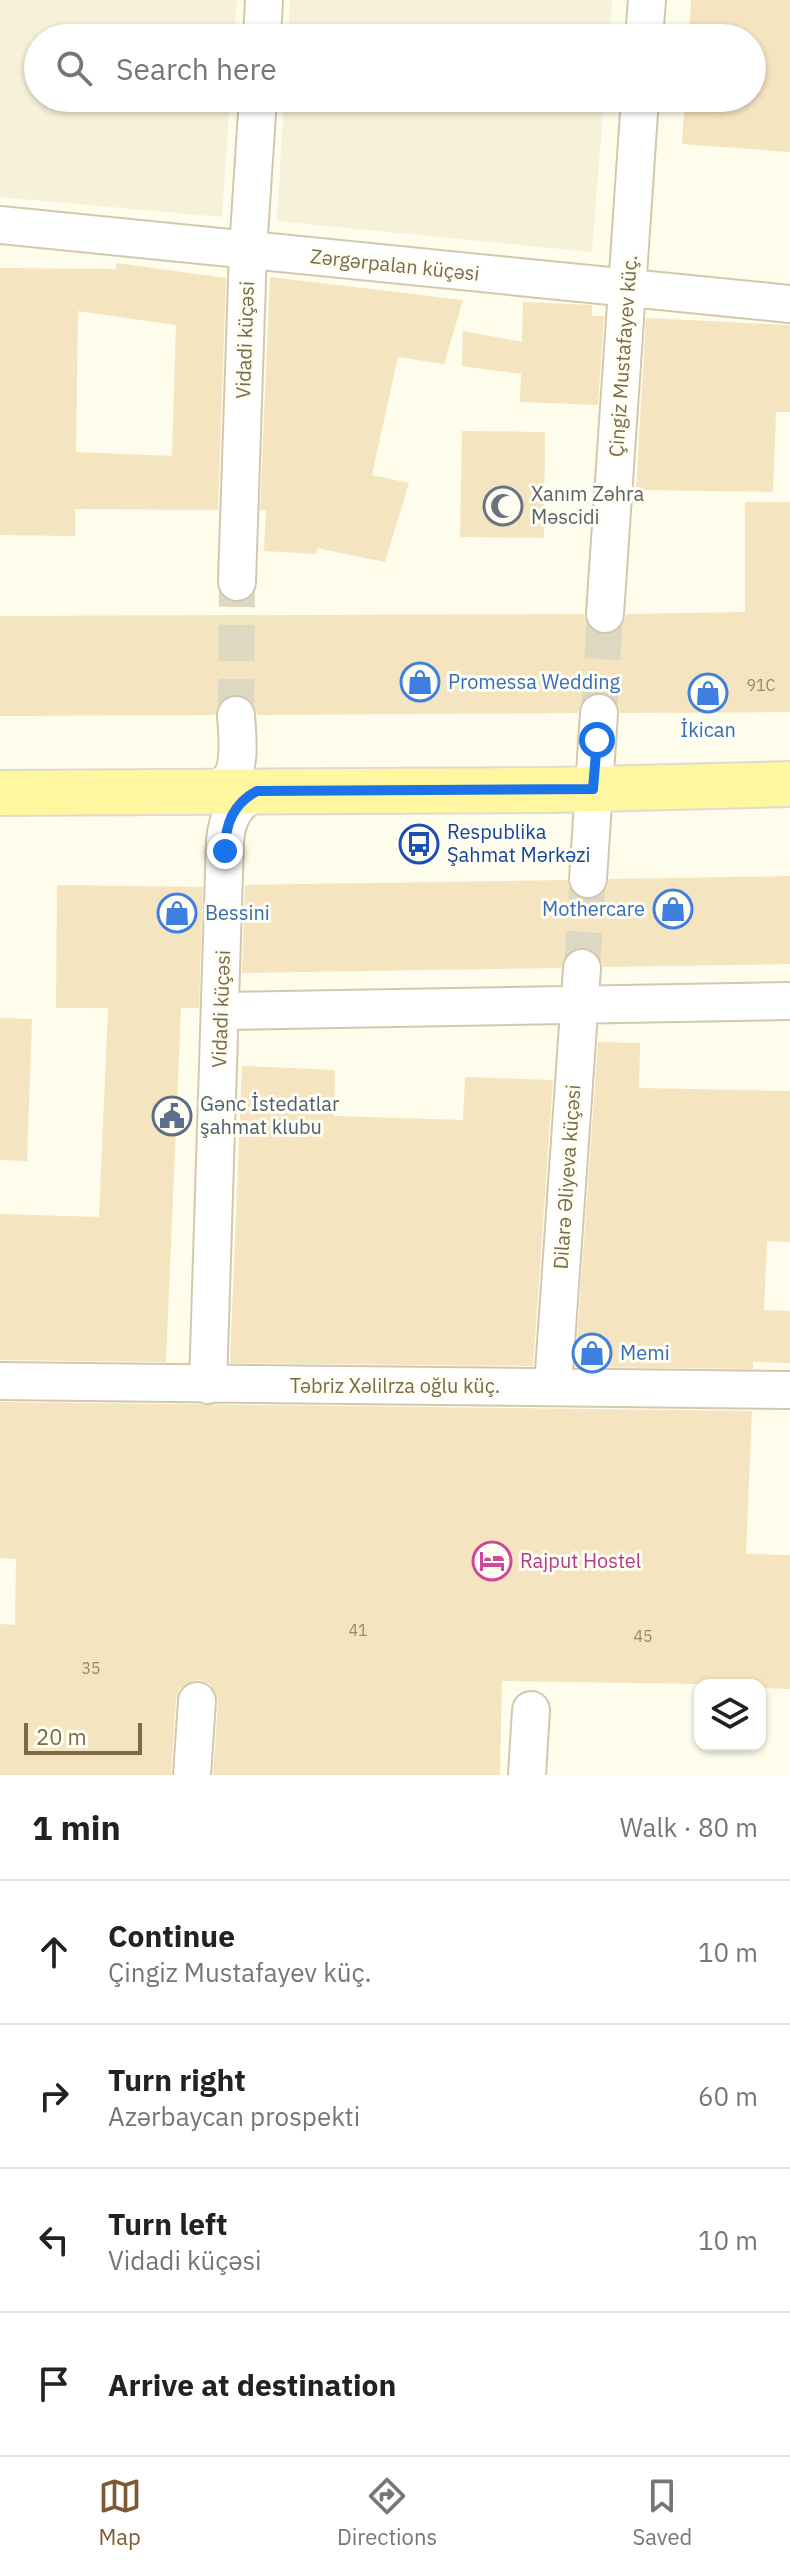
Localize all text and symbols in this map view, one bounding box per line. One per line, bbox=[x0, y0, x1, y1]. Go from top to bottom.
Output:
search box bbox=[24, 24, 766, 112]
icon: search bbox=[52, 46, 96, 90]
text: Search here bbox=[116, 49, 277, 88]
street label: Zərgərpalan küçəsi bbox=[309, 242, 481, 287]
street label: Çingiz Mustafayev küç. bbox=[602, 254, 643, 458]
street label: Vidadi küçəsi bbox=[229, 280, 260, 399]
place label: Xanım Zəhra Məscidi bbox=[531, 480, 644, 530]
mosque icon: Xanım Zəhra Məscidi bbox=[482, 485, 524, 527]
shop icon: Promessa Wedding bbox=[399, 661, 441, 703]
place label: Promessa Wedding bbox=[448, 668, 621, 695]
shop icon: İkican bbox=[687, 672, 729, 714]
house number: 91С bbox=[746, 675, 776, 695]
place label: İkican bbox=[680, 716, 736, 743]
route start bbox=[579, 722, 615, 758]
place label: Respublika Şahmat Mərkəzi bbox=[447, 818, 590, 868]
bus stop icon: Respublika Şahmat Mərkəzi bbox=[398, 823, 440, 865]
route end bbox=[207, 833, 243, 869]
shop icon: Mothercare bbox=[652, 888, 694, 930]
shop icon: Bessini bbox=[156, 892, 198, 934]
place label: Mothercare bbox=[542, 895, 645, 922]
place label: Bessini bbox=[205, 899, 270, 926]
street label: Vidadi küçəsi bbox=[205, 949, 236, 1068]
street label: Dilarə Əliyeva küçəsi bbox=[547, 1084, 586, 1270]
place label: Gənc İstedatlar şahmat klubu bbox=[200, 1090, 339, 1140]
public building icon: Gənc İstedatlar şahmat klubu bbox=[151, 1095, 193, 1137]
shop icon: Memi bbox=[571, 1332, 613, 1374]
place label: Memi bbox=[620, 1339, 670, 1366]
street label: Təbriz Xəlilrza oğlu küç. bbox=[290, 1372, 500, 1399]
hotel icon: Rajput Hostel bbox=[471, 1540, 513, 1582]
place label: Rajput Hostel bbox=[520, 1547, 641, 1574]
house number: 41 bbox=[348, 1620, 368, 1640]
house number: 45 bbox=[633, 1626, 653, 1646]
house number: 35 bbox=[81, 1658, 101, 1678]
map controls bbox=[694, 1679, 766, 1751]
button: layers bbox=[694, 1679, 766, 1751]
scale bar bbox=[24, 1719, 142, 1755]
text: 20 m bbox=[36, 1722, 87, 1751]
text: 1 min bbox=[32, 1805, 121, 1849]
text: Walk · 80 m bbox=[620, 1810, 758, 1844]
text: Continue bbox=[108, 1916, 235, 1955]
icon: ahead bbox=[32, 1930, 76, 1974]
text: 10 m bbox=[698, 1935, 758, 1969]
text: Çingiz Mustafayev küç. bbox=[108, 1955, 372, 1989]
text: Turn right bbox=[108, 2060, 246, 2099]
icon: right bbox=[32, 2074, 76, 2118]
text: 60 m bbox=[698, 2079, 758, 2113]
text: Azərbaycan prospekti bbox=[108, 2099, 360, 2133]
text: Turn left bbox=[108, 2204, 227, 2243]
icon: left bbox=[32, 2218, 76, 2262]
text: 10 m bbox=[698, 2223, 758, 2257]
text: Vidadi küçəsi bbox=[108, 2243, 262, 2277]
icon: arrive bbox=[32, 2362, 76, 2406]
text: Arrive at destination bbox=[108, 2365, 396, 2404]
tab: Map bbox=[98, 2474, 142, 2551]
tab: Directions bbox=[337, 2474, 437, 2551]
tab: Saved bbox=[632, 2474, 692, 2551]

